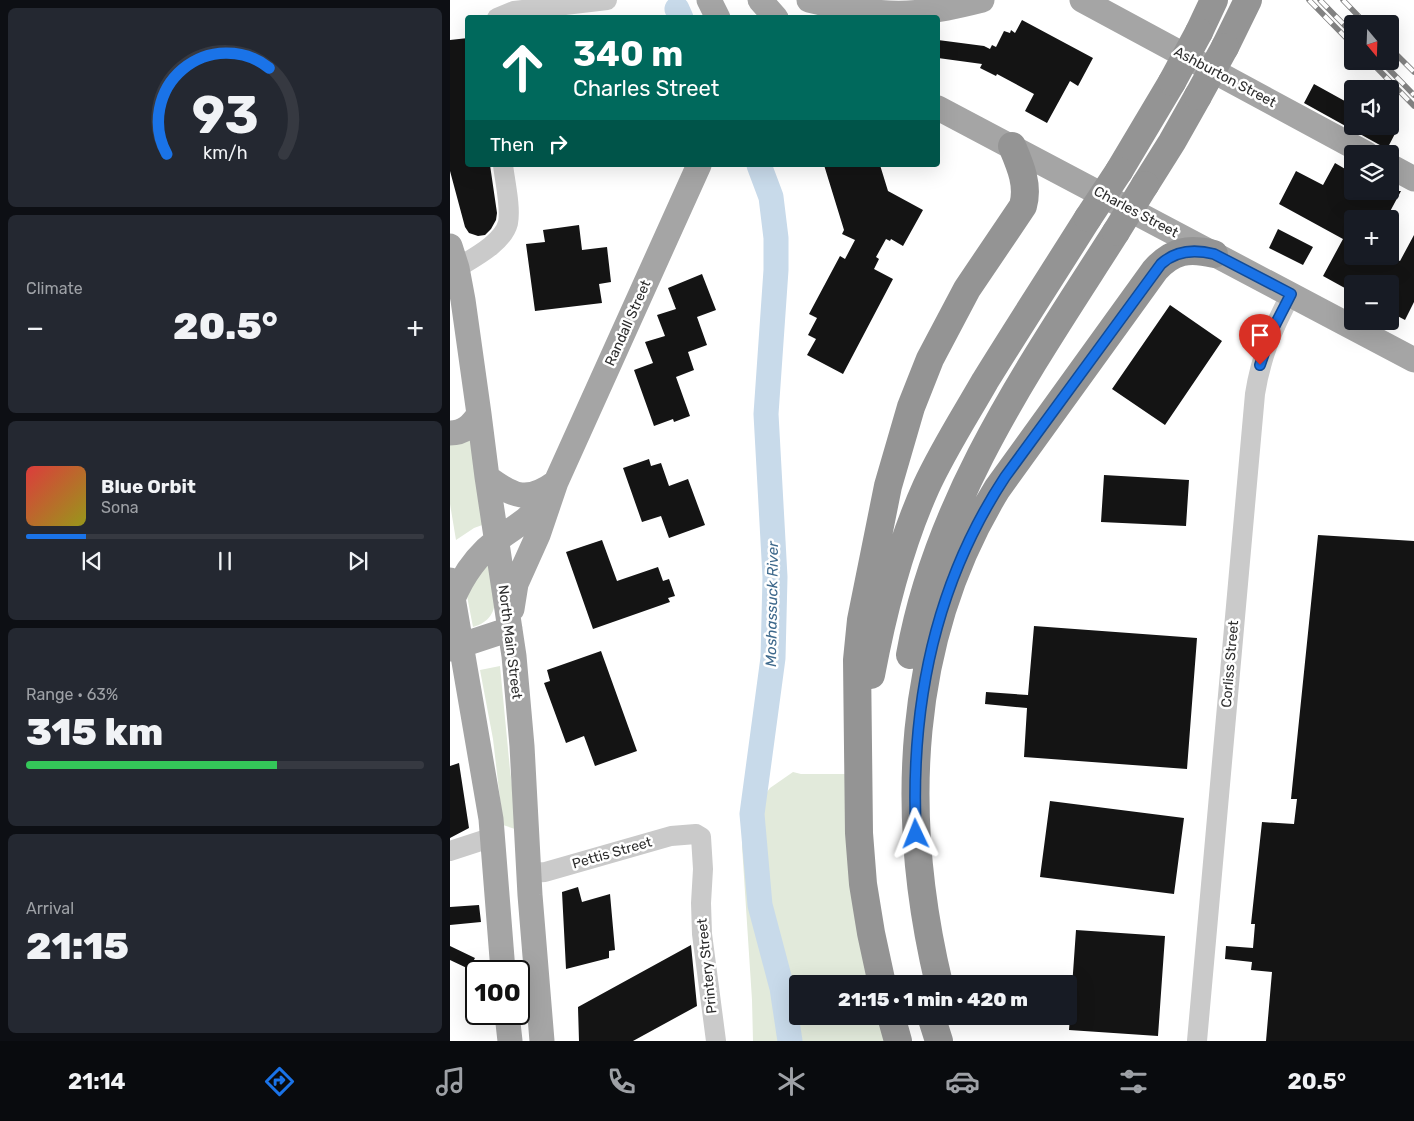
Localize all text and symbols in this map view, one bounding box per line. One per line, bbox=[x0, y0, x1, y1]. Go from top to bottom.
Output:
north arrow bbox=[1344, 15, 1399, 70]
map controls bbox=[1344, 15, 1399, 330]
text: 340 m bbox=[573, 33, 683, 75]
icon: ahead bbox=[490, 35, 555, 100]
street label: Ashburton Street bbox=[1171, 43, 1279, 111]
text: Charles Street bbox=[573, 75, 719, 102]
button: sound bbox=[1344, 80, 1399, 135]
text: 93 bbox=[191, 84, 259, 146]
icon: right bbox=[544, 130, 572, 158]
text: Then bbox=[490, 133, 534, 156]
text: km/h bbox=[203, 142, 247, 163]
button: layers bbox=[1344, 145, 1399, 200]
street label: Charles Street bbox=[1091, 183, 1182, 242]
button: + bbox=[1344, 210, 1399, 265]
button: − bbox=[1344, 275, 1399, 330]
street label: Randall Street bbox=[601, 277, 655, 369]
text: Climate bbox=[26, 279, 83, 298]
text: 20.5° bbox=[173, 303, 278, 349]
text: − bbox=[26, 311, 44, 344]
text: + bbox=[407, 311, 424, 344]
pin bbox=[1239, 314, 1281, 365]
icon: arrive bbox=[1246, 321, 1274, 349]
text: Blue Orbit bbox=[101, 475, 196, 498]
text: Sona bbox=[101, 498, 139, 517]
water label: Moshassuck River bbox=[762, 540, 782, 667]
icon: previous bbox=[78, 547, 106, 575]
icon: pause bbox=[211, 547, 239, 575]
icon: next bbox=[344, 547, 372, 575]
street label: North Main Street bbox=[495, 584, 526, 701]
street label: Corliss Street bbox=[1218, 619, 1242, 708]
text: Range · 63% bbox=[26, 685, 118, 704]
text: 315 km bbox=[26, 709, 163, 755]
position arrow bbox=[889, 807, 941, 859]
street label: Pettis Street bbox=[570, 833, 654, 872]
text: Arrival bbox=[26, 899, 74, 918]
street label: Printery Street bbox=[693, 917, 720, 1015]
text: 21:15 bbox=[26, 923, 129, 969]
speed limit sign: 100 bbox=[465, 960, 530, 1025]
text: 21:15 · 1 min · 420 m bbox=[838, 988, 1028, 1011]
icon: directions bbox=[262, 1064, 297, 1099]
icon: music bbox=[433, 1064, 468, 1099]
icon: phone bbox=[604, 1064, 639, 1099]
icon: climate bbox=[774, 1064, 809, 1099]
icon: car bbox=[945, 1064, 980, 1099]
icon: filters bbox=[1116, 1064, 1151, 1099]
text: 21:14 bbox=[68, 1068, 126, 1095]
text: 20.5° bbox=[1287, 1068, 1346, 1095]

